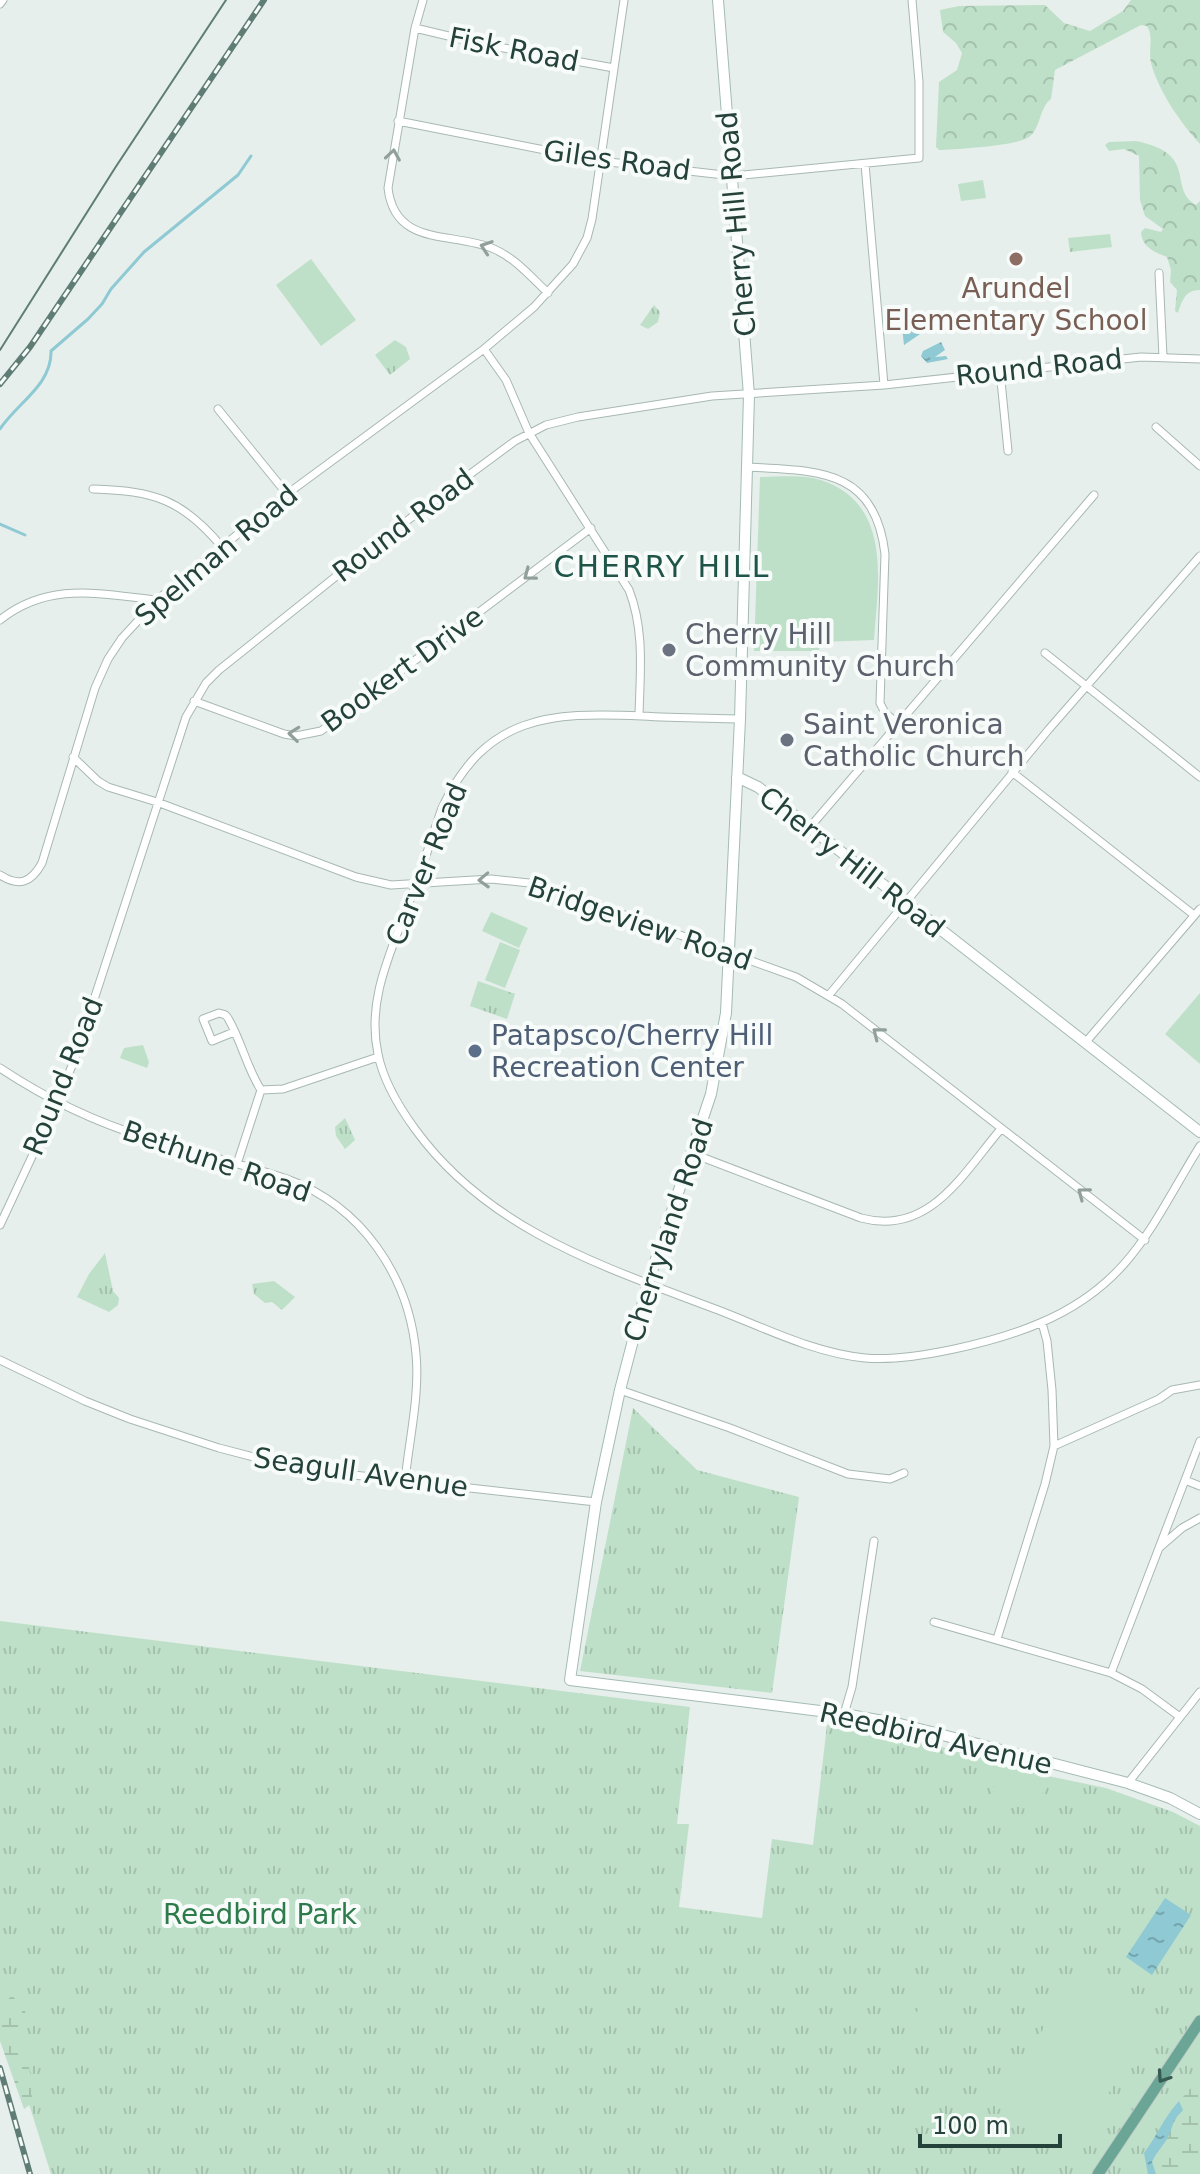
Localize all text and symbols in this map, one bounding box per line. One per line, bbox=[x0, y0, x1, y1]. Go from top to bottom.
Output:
street label: Fisk Road bbox=[446, 21, 582, 78]
street label: Cherry Hill Road bbox=[710, 110, 763, 338]
street label: Giles Road bbox=[541, 134, 693, 187]
one-way arrow bbox=[384, 148, 401, 162]
one-way arrow bbox=[480, 241, 494, 257]
marker: Arundel Elementary School bbox=[1007, 250, 1025, 268]
place label: Arundel Elementary School bbox=[884, 272, 1148, 337]
street label: Round Road bbox=[954, 342, 1124, 393]
street label: Round Road bbox=[326, 462, 480, 589]
street label: Spelman Road bbox=[128, 478, 304, 633]
district label: CHERRY HILL bbox=[554, 549, 770, 584]
one-way arrow bbox=[523, 566, 538, 580]
street label: Bookert Drive bbox=[315, 600, 490, 739]
place label: Cherry Hill Community Church bbox=[685, 618, 955, 683]
marker: Cherry Hill Community Church bbox=[660, 641, 678, 659]
place label: Saint Veronica Catholic Church bbox=[803, 708, 1025, 773]
one-way arrow bbox=[287, 726, 300, 743]
marker: Saint Veronica Catholic Church bbox=[778, 731, 796, 749]
street label: Carver Road bbox=[379, 778, 474, 950]
street label: Cherry Hill Road bbox=[752, 780, 951, 945]
street label: Bridgeview Road bbox=[523, 870, 756, 977]
one-way arrow bbox=[477, 871, 490, 888]
street label: Round Road bbox=[17, 992, 110, 1160]
place label: Patapsco/Cherry Hill Recreation Center bbox=[491, 1019, 773, 1084]
one-way arrow bbox=[873, 1028, 887, 1043]
marker: Patapsco/Cherry Hill Recreation Center bbox=[466, 1042, 484, 1060]
street label: Bethune Road bbox=[118, 1114, 315, 1209]
street label: Cherryland Road bbox=[617, 1114, 720, 1346]
one-way arrow bbox=[1077, 1188, 1092, 1202]
street label: Seagull Avenue bbox=[252, 1441, 470, 1504]
street label: Reedbird Avenue bbox=[816, 1696, 1055, 1781]
park label: Reedbird Park bbox=[163, 1898, 358, 1931]
one-way arrow bbox=[1158, 2068, 1173, 2083]
scale bar bbox=[920, 2098, 1060, 2148]
text: 100 m bbox=[932, 2112, 1009, 2140]

